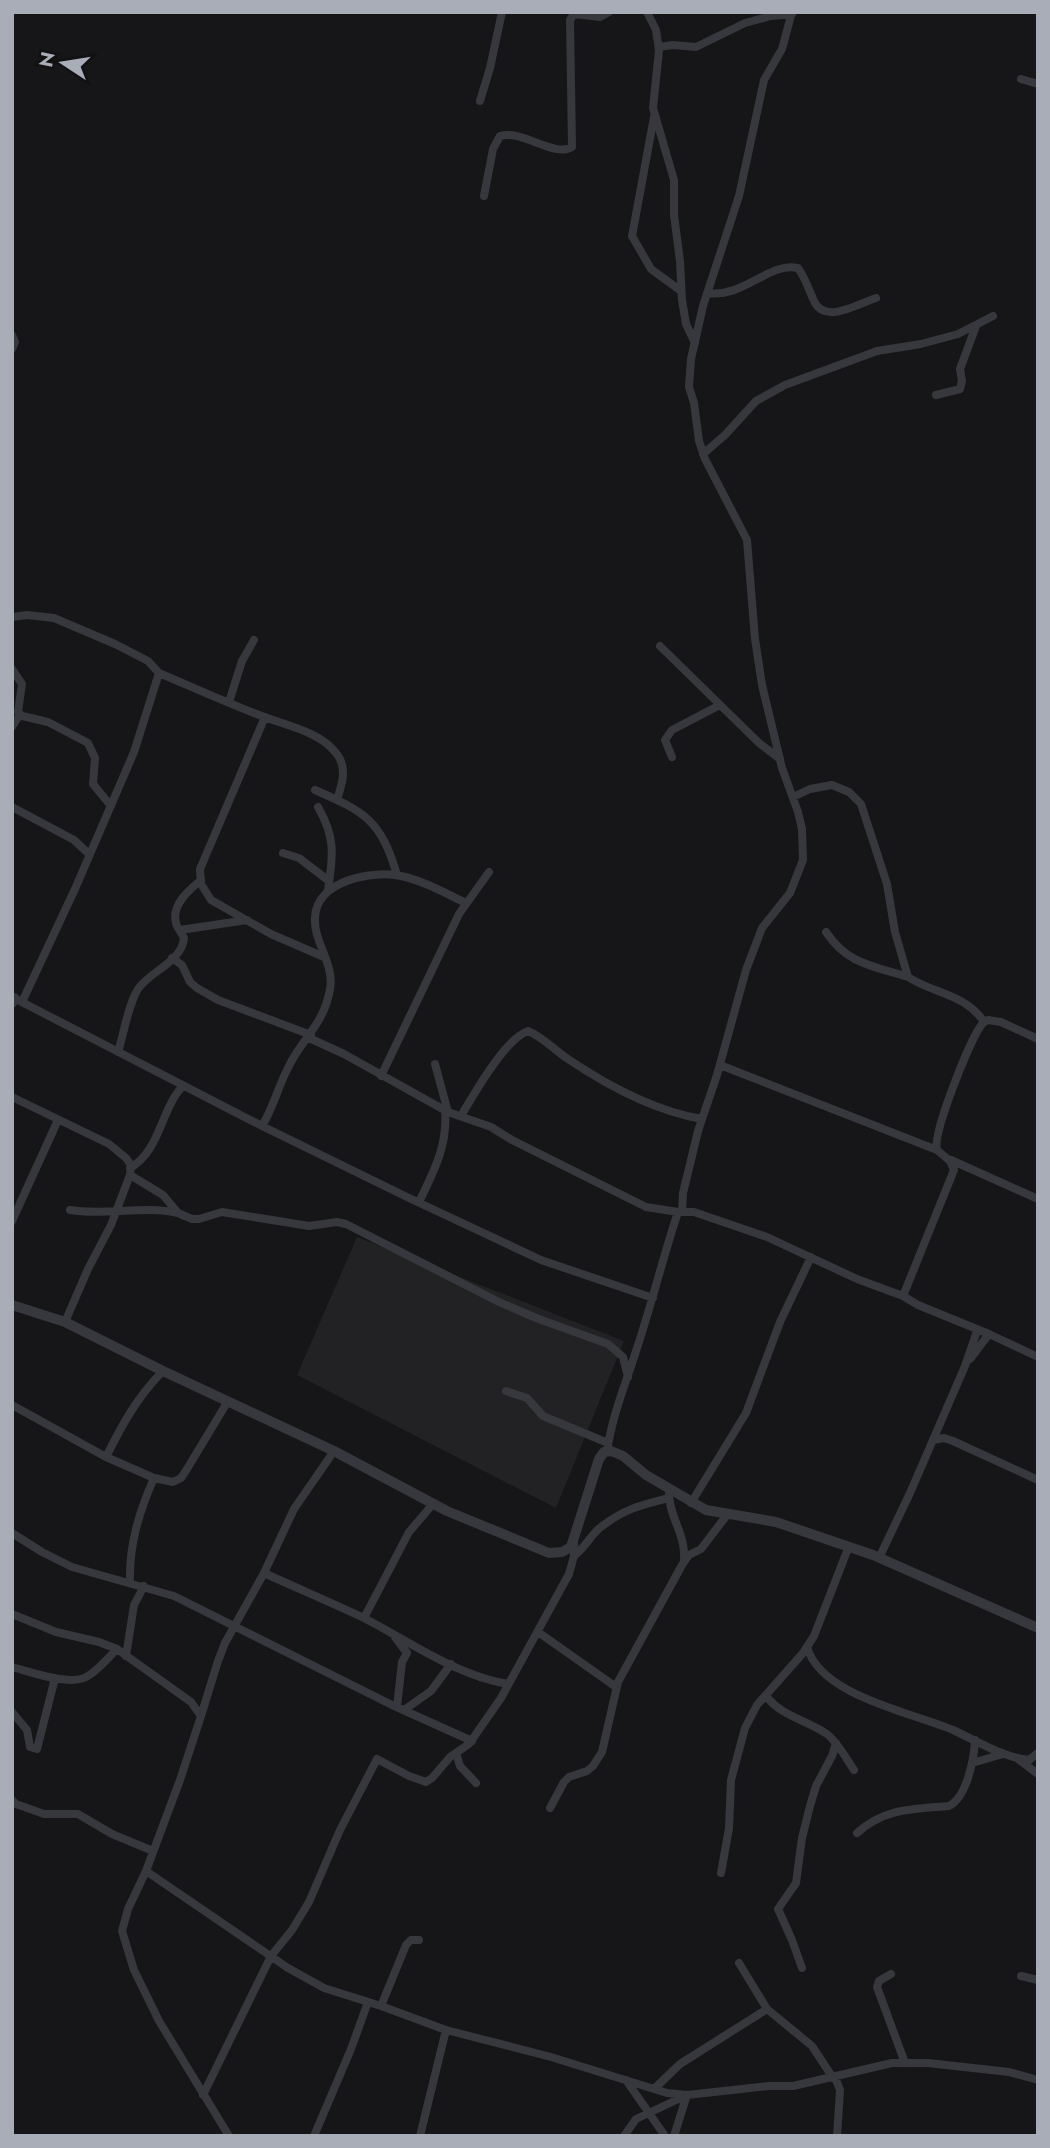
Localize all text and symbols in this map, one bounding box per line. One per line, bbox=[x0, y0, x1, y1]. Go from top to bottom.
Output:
north arrow bbox=[28, 28, 98, 98]
text: N bbox=[32, 49, 62, 70]

